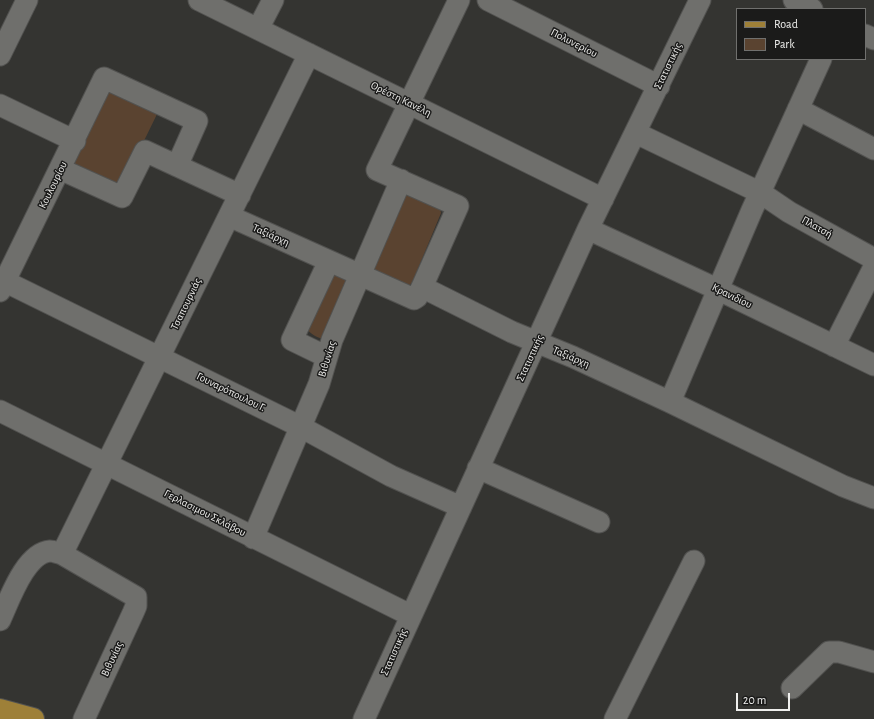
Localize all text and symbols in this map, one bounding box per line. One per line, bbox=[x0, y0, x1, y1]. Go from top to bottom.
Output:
legend bbox=[736, 8, 866, 60]
text: Road bbox=[774, 18, 798, 30]
street label: Πολυνερίου bbox=[548, 26, 600, 60]
text: Park bbox=[774, 38, 795, 50]
street label: Στατιστικής bbox=[651, 41, 685, 91]
street label: Ορέστη Κανέλη bbox=[368, 79, 434, 119]
street label: Κουλουρίου bbox=[36, 159, 70, 211]
street label: Πλατσή bbox=[799, 213, 835, 241]
street label: Ταξιάρχη bbox=[250, 221, 292, 249]
street label: Τσαπουρνιάς bbox=[168, 276, 204, 332]
street label: Κρανιδίου bbox=[710, 281, 754, 311]
street label: Στατιστικής bbox=[513, 333, 547, 383]
street label: Βιθυνίας bbox=[315, 339, 339, 379]
street label: Ταξιάρχη bbox=[550, 343, 592, 371]
street label: Γουναρόπουλου Γ. bbox=[194, 370, 268, 414]
street label: Γερλασιμου Σκλάβου bbox=[162, 487, 248, 539]
street label: Στατιστικής bbox=[378, 626, 410, 678]
street label: Βιθυνίας bbox=[98, 639, 126, 679]
scale bar bbox=[738, 685, 792, 711]
text: 20 m bbox=[743, 694, 766, 706]

